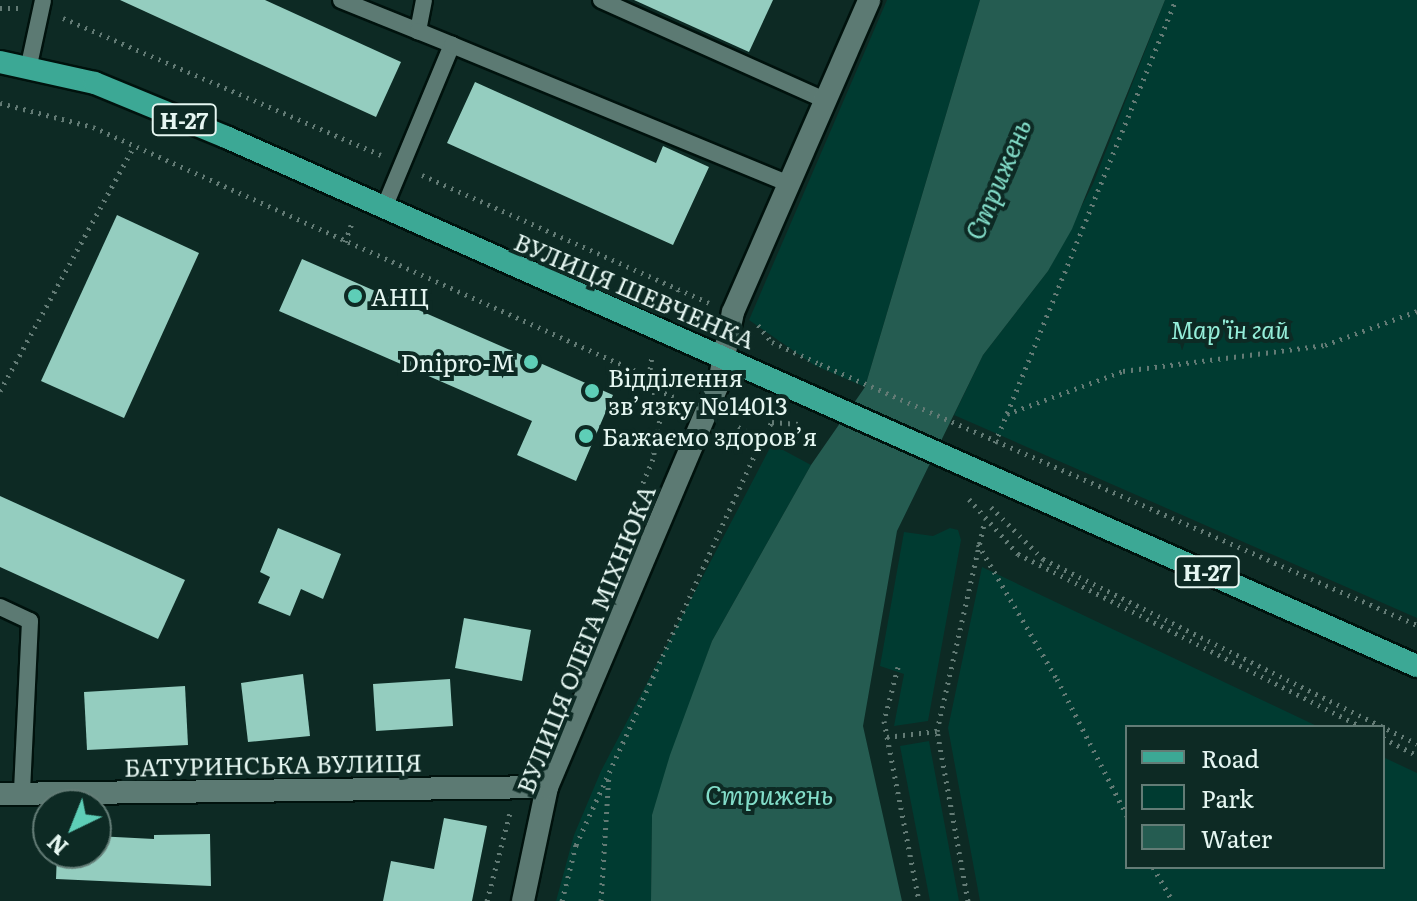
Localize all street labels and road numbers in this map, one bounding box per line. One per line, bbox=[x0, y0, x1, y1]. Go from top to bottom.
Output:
road number: Н-27 bbox=[150, 102, 218, 138]
street label: ВУЛИЦЯ ШЕВЧЕНКА bbox=[510, 226, 760, 354]
street label: ВУЛИЦЯ ОЛЕГА МІХНЮКА bbox=[510, 481, 660, 797]
road number: Н-27 bbox=[1173, 554, 1241, 590]
street label: БАТУРИНСЬКА ВУЛИЦЯ bbox=[124, 747, 422, 781]

